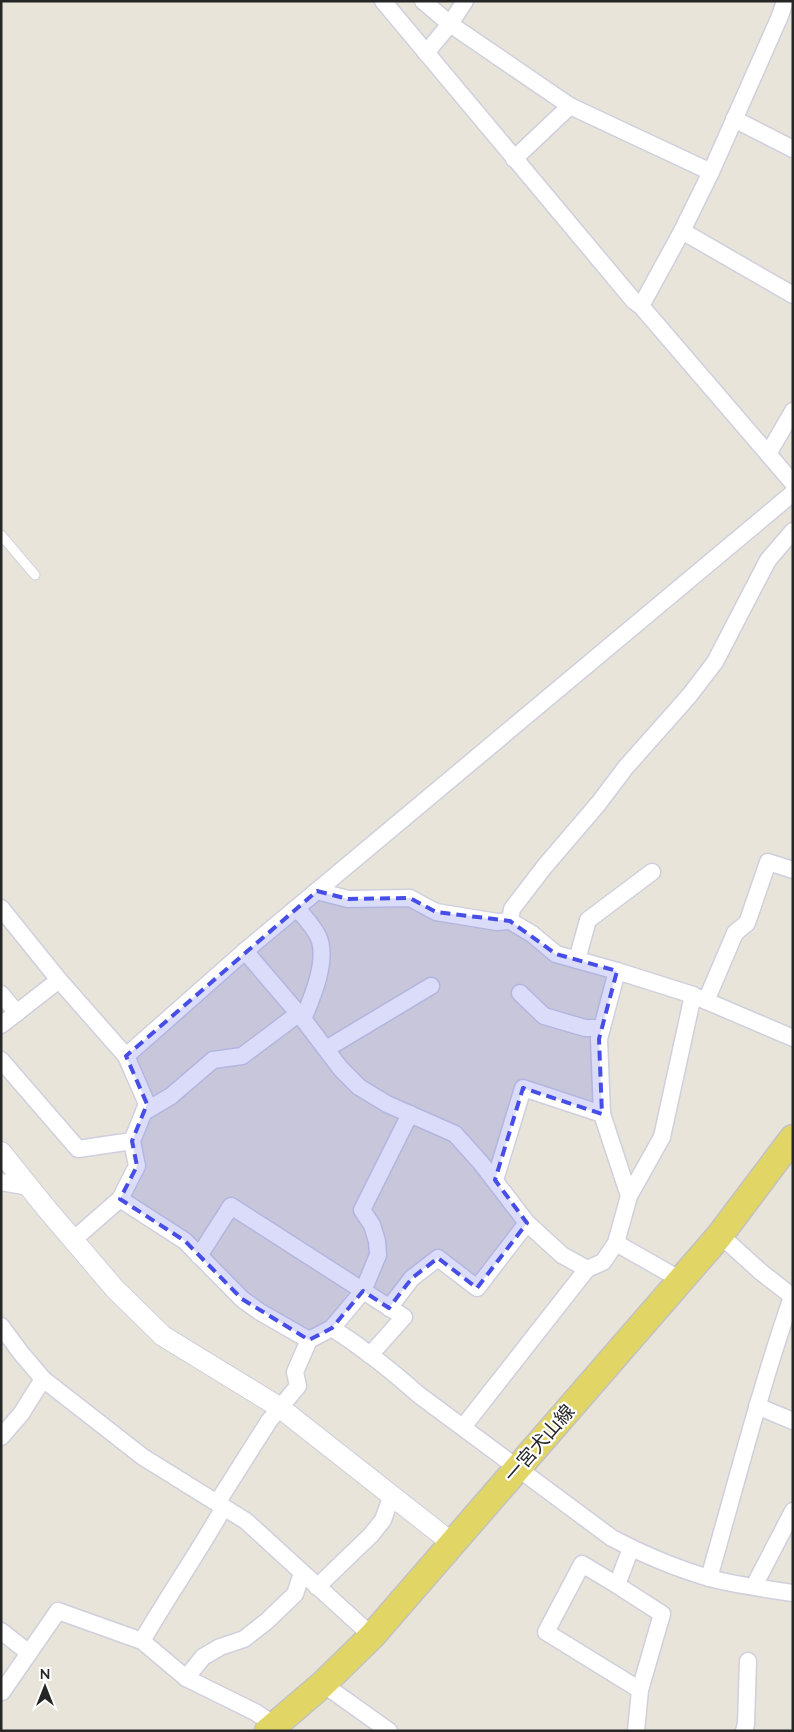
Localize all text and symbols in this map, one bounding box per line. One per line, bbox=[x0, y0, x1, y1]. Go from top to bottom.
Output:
street label: 一宮犬山線 bbox=[499, 1399, 579, 1487]
north arrow bbox=[20, 1662, 70, 1712]
text: N bbox=[40, 1665, 50, 1683]

